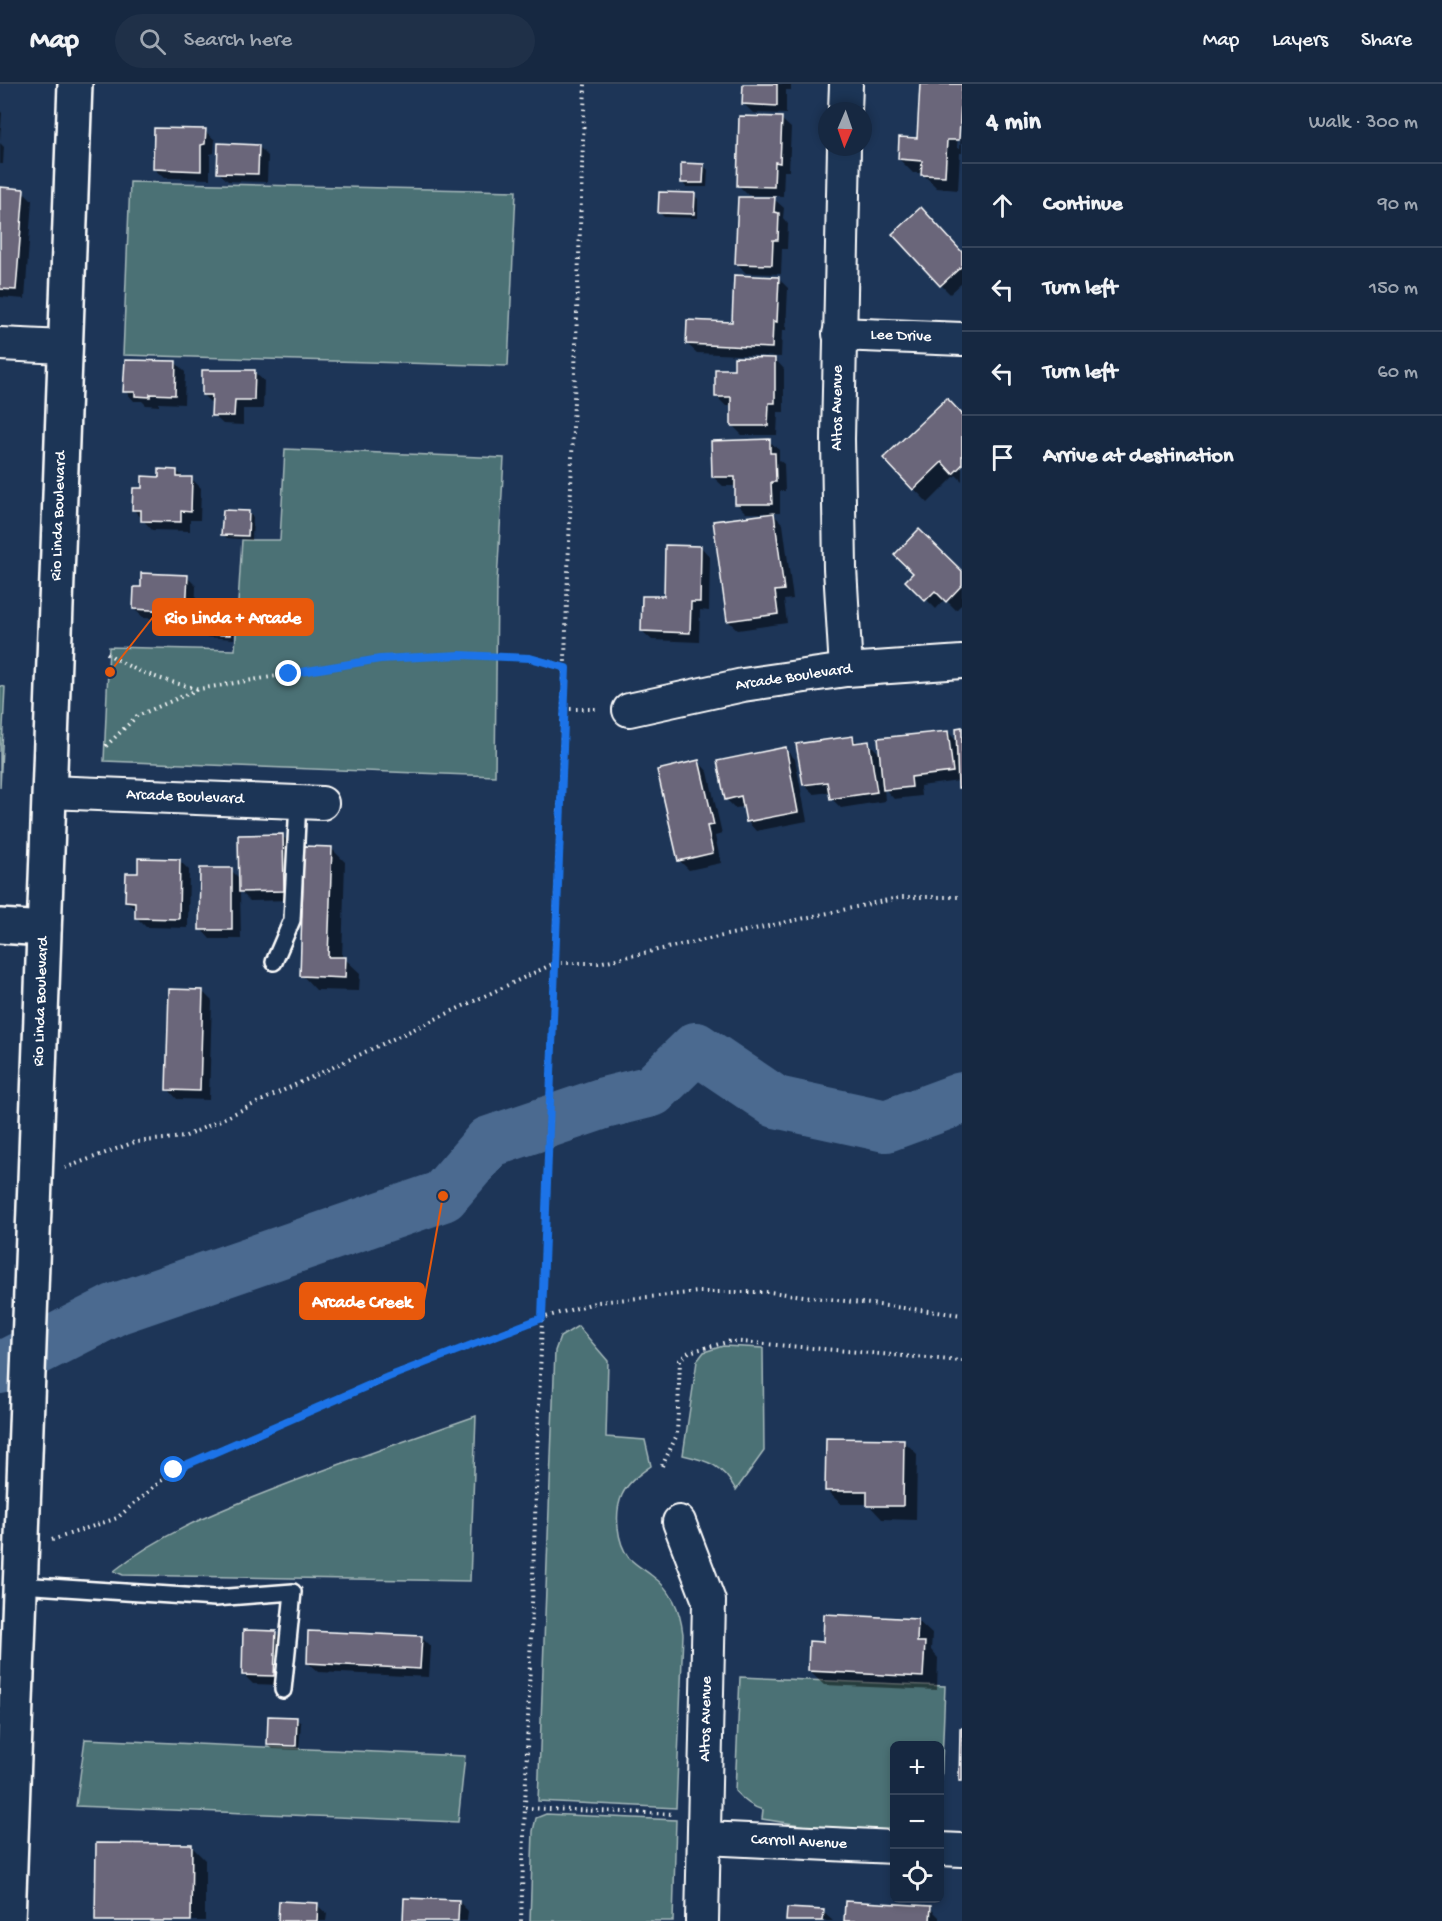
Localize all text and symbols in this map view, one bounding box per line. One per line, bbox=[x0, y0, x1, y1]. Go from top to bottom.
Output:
search box bbox=[115, 14, 535, 68]
text: Map bbox=[30, 25, 79, 58]
icon: search bbox=[136, 25, 169, 58]
text: Search here bbox=[184, 28, 292, 54]
text: Map bbox=[1203, 29, 1239, 54]
text: Layers bbox=[1272, 29, 1328, 54]
text: Share bbox=[1361, 29, 1412, 54]
north arrow bbox=[818, 102, 872, 156]
text: 4 min bbox=[986, 108, 1041, 139]
text: Walk · 300 m bbox=[1309, 112, 1418, 135]
icon: ahead bbox=[986, 189, 1019, 222]
text: Continue bbox=[1043, 192, 1123, 218]
text: 90 m bbox=[1378, 194, 1418, 217]
icon: left bbox=[986, 273, 1019, 306]
text: Turn left bbox=[1043, 276, 1117, 302]
text: 150 m bbox=[1369, 278, 1418, 301]
street label: Lee Drive bbox=[870, 326, 933, 347]
icon: left bbox=[986, 357, 1019, 390]
text: Turn left bbox=[1043, 360, 1117, 386]
text: 60 m bbox=[1378, 362, 1418, 385]
street label: Altos Avenue bbox=[829, 364, 848, 451]
icon: arrive bbox=[986, 441, 1019, 474]
text: Arrive at destination bbox=[1043, 444, 1233, 470]
street label: Rio Linda Boulevard bbox=[47, 449, 71, 581]
callout: Rio Linda + Arcade bbox=[153, 599, 313, 635]
text: Rio Linda + Arcade bbox=[164, 609, 302, 630]
route end bbox=[275, 660, 301, 686]
street label: Arcade Boulevard bbox=[734, 660, 854, 696]
street label: Arcade Boulevard bbox=[126, 786, 246, 809]
street label: Rio Linda Boulevard bbox=[30, 935, 53, 1067]
callout: Arcade Creek bbox=[300, 1283, 424, 1319]
text: Arcade Creek bbox=[311, 1293, 414, 1314]
route start bbox=[160, 1456, 186, 1482]
street label: Altos Avenue bbox=[697, 1675, 717, 1762]
map controls bbox=[890, 1741, 944, 1903]
button: + bbox=[890, 1741, 944, 1795]
button: − bbox=[890, 1795, 944, 1849]
street label: Carroll Avenue bbox=[750, 1831, 848, 1854]
button: locate bbox=[890, 1849, 944, 1903]

